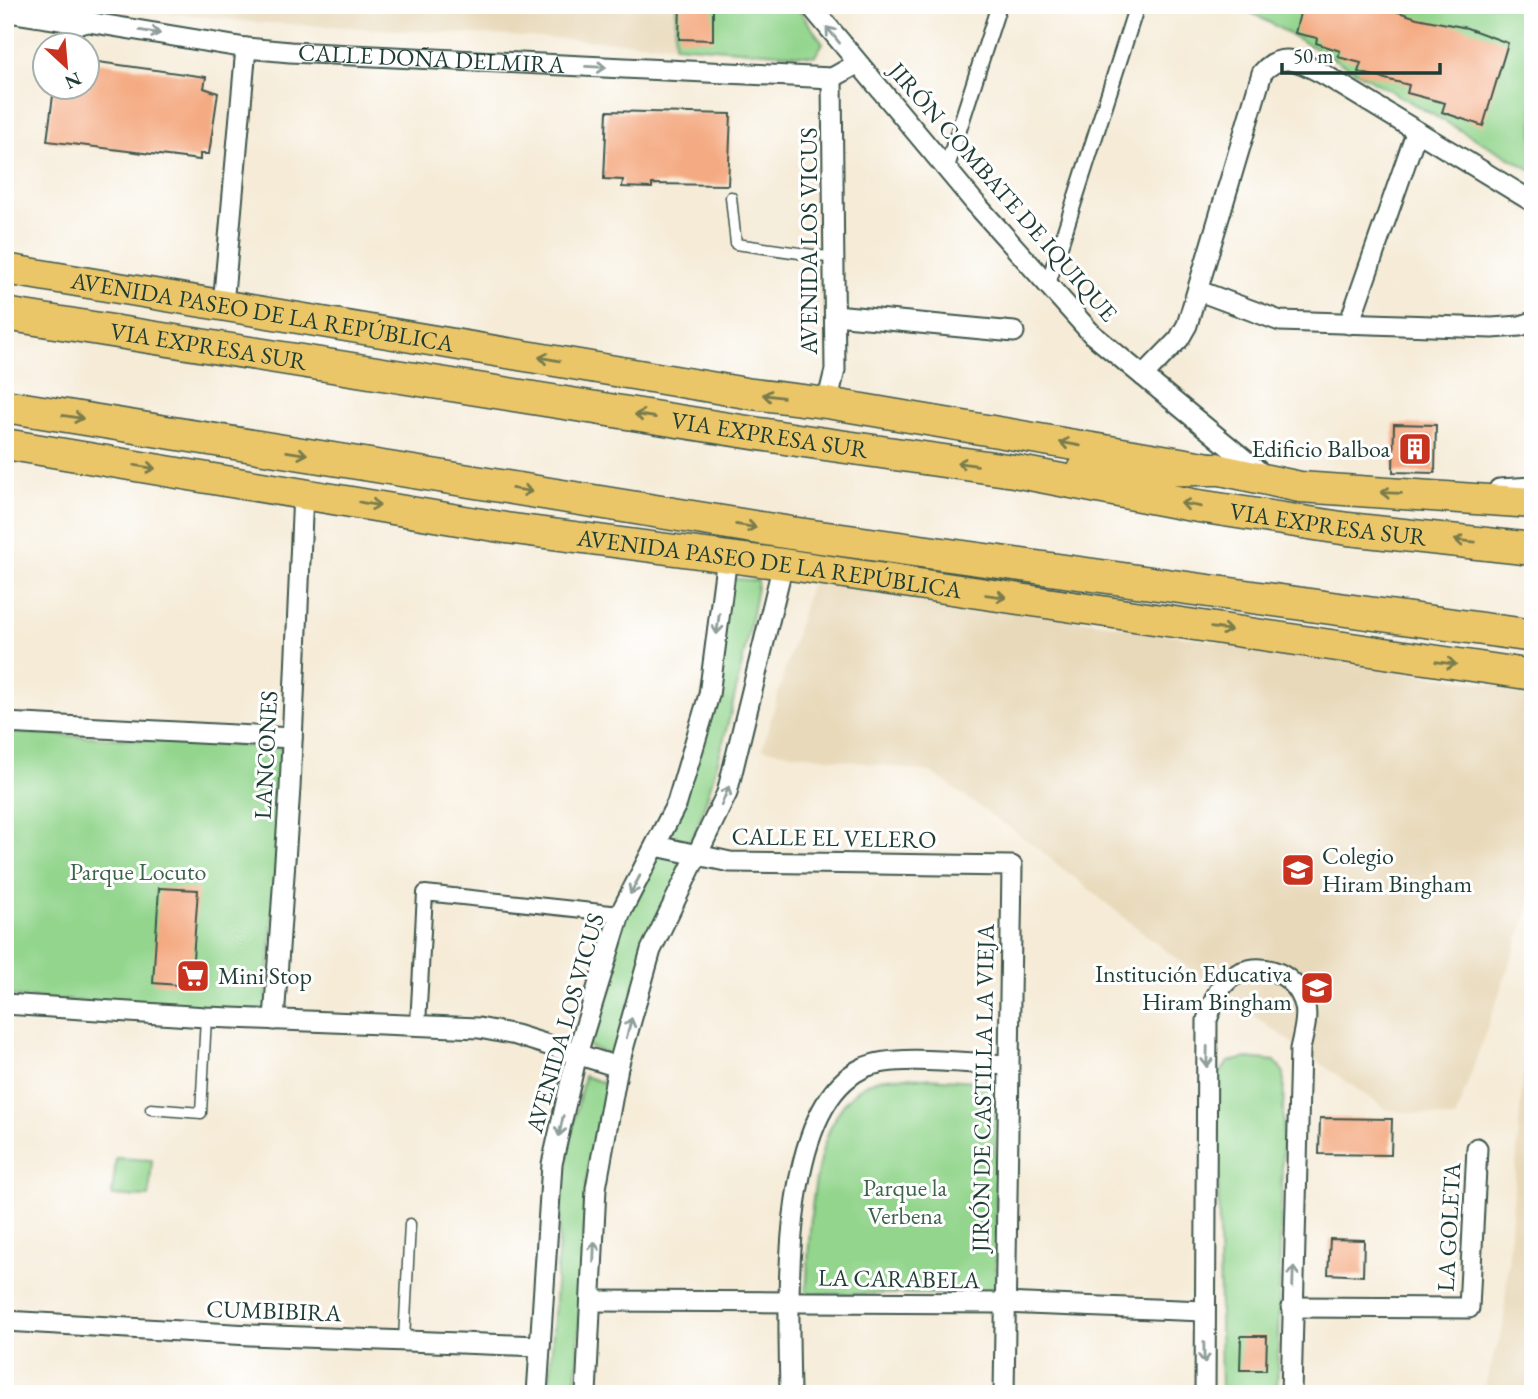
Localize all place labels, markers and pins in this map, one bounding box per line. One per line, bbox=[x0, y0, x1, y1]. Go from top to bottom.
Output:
building icon: Edificio Balboa bbox=[1396, 430, 1434, 468]
place label: Edificio Balboa bbox=[1252, 433, 1390, 464]
place label: Colegio Hiram Bingham bbox=[1322, 840, 1472, 899]
school or university icon: Colegio Hiram Bingham bbox=[1279, 851, 1317, 889]
supermarket icon: Mini Stop bbox=[174, 957, 212, 995]
place label: Institución Educativa Hiram Bingham bbox=[1095, 958, 1292, 1017]
place label: Mini Stop bbox=[218, 960, 312, 991]
school or university icon: Institución Educativa Hiram Bingham bbox=[1298, 969, 1336, 1007]

